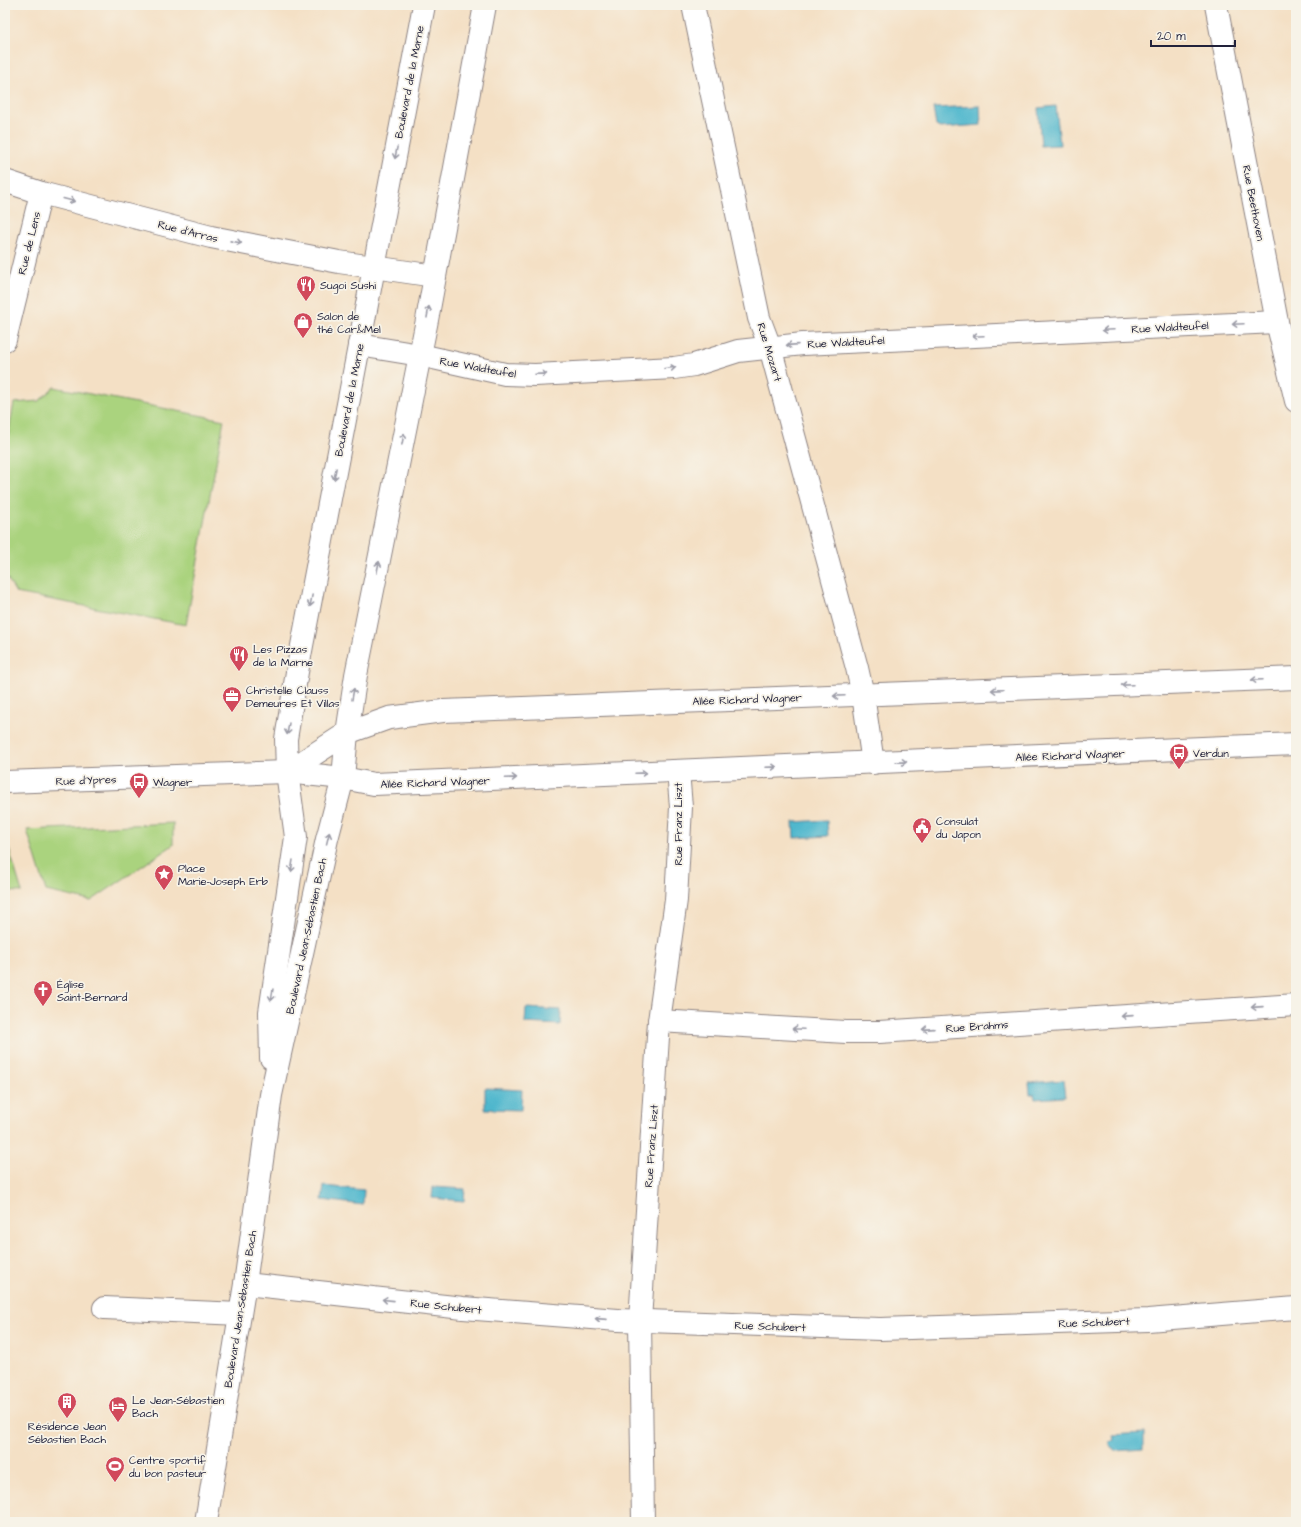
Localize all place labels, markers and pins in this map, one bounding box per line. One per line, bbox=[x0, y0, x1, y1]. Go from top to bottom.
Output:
restaurant icon: Sugoi Sushi bbox=[295, 274, 317, 302]
place label: Sugoi Sushi bbox=[320, 278, 376, 294]
place label: Salon de thé Car&Mel bbox=[317, 309, 381, 337]
shop icon: Salon de thé Car&Mel bbox=[292, 311, 314, 339]
place label: Les Pizzas de la Marne bbox=[253, 642, 313, 670]
restaurant icon: Les Pizzas de la Marne bbox=[228, 644, 250, 672]
place label: Christelle Clauss Demeures Et Villas bbox=[246, 683, 340, 711]
office icon: Christelle Clauss Demeures Et Villas bbox=[221, 685, 243, 713]
bus stop icon: Verdun bbox=[1168, 742, 1190, 770]
place label: Verdun bbox=[1193, 746, 1229, 761]
bus stop icon: Wagner bbox=[128, 771, 150, 799]
place label: Wagner bbox=[153, 775, 192, 791]
place label: Consulat du Japon bbox=[936, 814, 981, 842]
public building icon: Consulat du Japon bbox=[911, 816, 933, 844]
place label: Place Marie-Joseph Erb bbox=[178, 861, 268, 889]
place icon: Place Marie-Joseph Erb bbox=[153, 863, 175, 891]
place label: Église Saint-Bernard bbox=[57, 977, 128, 1005]
church icon: Église Saint-Bernard bbox=[32, 979, 54, 1007]
building icon: Résidence Jean Sébastien Bach bbox=[56, 1391, 78, 1419]
place label: Le Jean-Sébastien Bach bbox=[132, 1393, 225, 1421]
hotel icon: Le Jean-Sébastien Bach bbox=[107, 1395, 129, 1423]
place label: Résidence Jean Sébastien Bach bbox=[28, 1419, 107, 1447]
place label: Centre sportif du bon pasteur bbox=[129, 1453, 206, 1481]
sports icon: Centre sportif du bon pasteur bbox=[104, 1455, 126, 1483]

